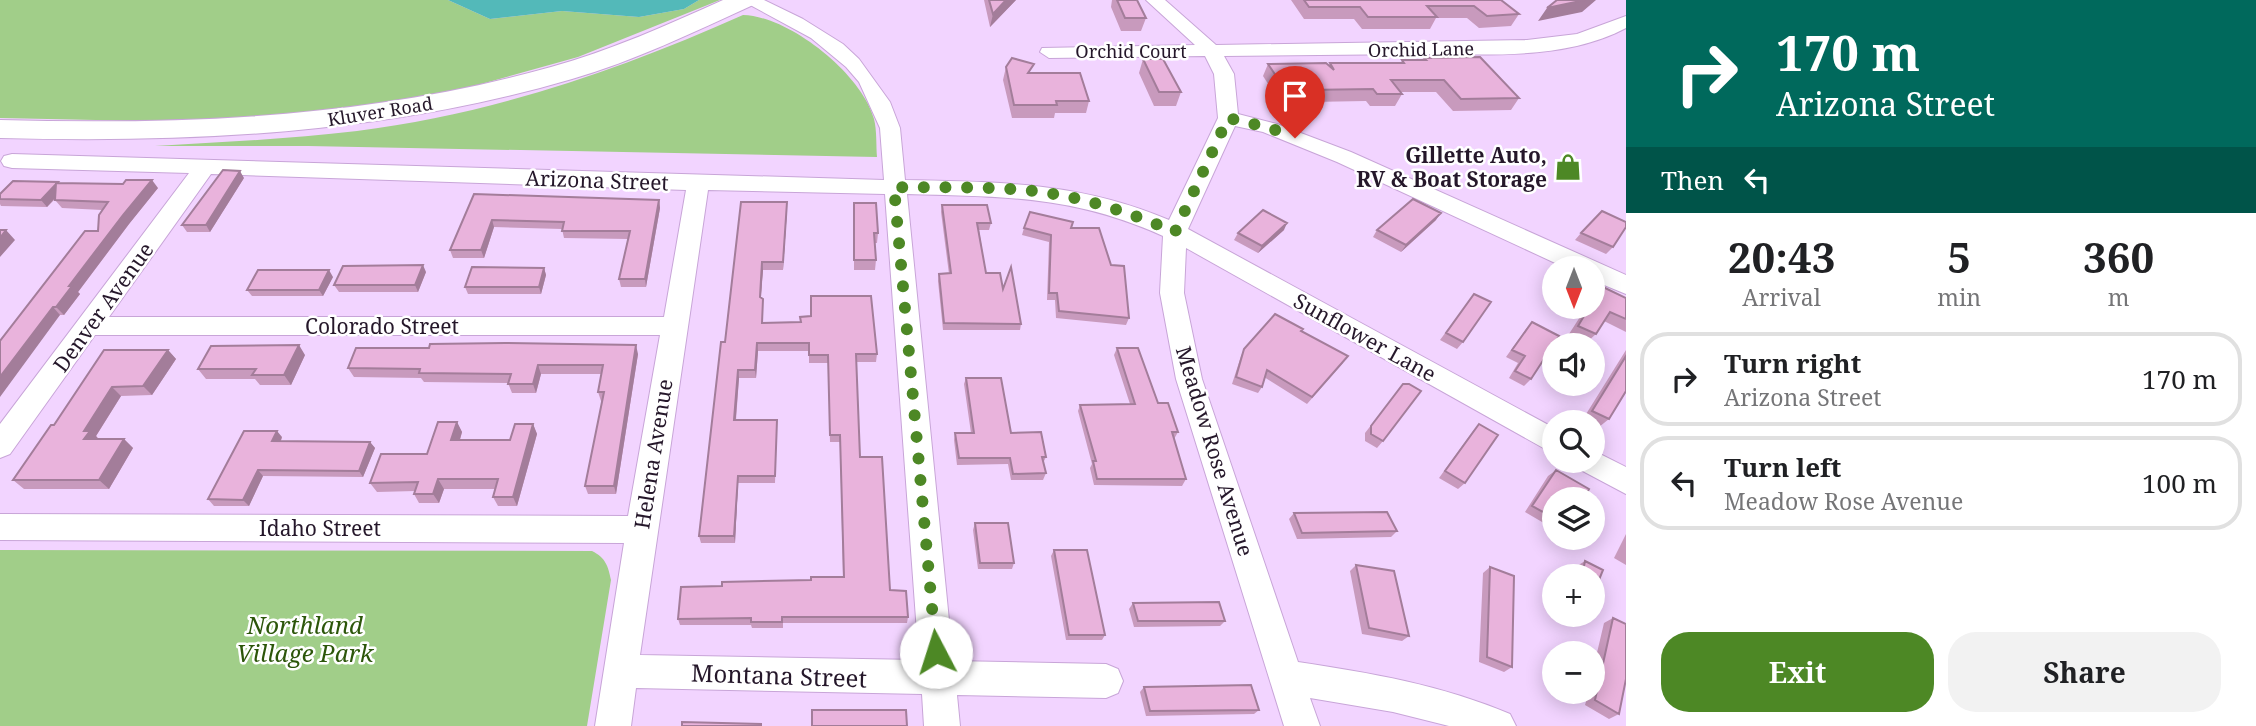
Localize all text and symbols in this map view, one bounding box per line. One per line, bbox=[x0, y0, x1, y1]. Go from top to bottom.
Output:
text: 170 m bbox=[1776, 19, 1920, 85]
icon: right bbox=[1661, 28, 1752, 119]
street label: Orchid Lane bbox=[1368, 36, 1474, 62]
street label: Orchid Court bbox=[1075, 39, 1187, 63]
pin bbox=[1265, 66, 1325, 138]
icon: arrive bbox=[1276, 77, 1314, 115]
text: Arizona Street bbox=[1776, 82, 1995, 125]
street label: Kluver Road bbox=[326, 91, 434, 131]
place label: Gillette Auto, RV & Boat Storage bbox=[1356, 141, 1547, 193]
shop icon: Gillette Auto, RV & Boat Storage bbox=[1553, 152, 1583, 182]
icon: left bbox=[1738, 161, 1776, 199]
text: Then bbox=[1661, 162, 1724, 198]
street label: Arizona Street bbox=[525, 164, 669, 196]
text: 20:43 bbox=[1728, 228, 1835, 285]
text: 5 bbox=[1947, 228, 1971, 285]
text: 360 bbox=[2083, 228, 2154, 285]
street label: Denver Avenue bbox=[46, 237, 160, 377]
north arrow bbox=[1542, 256, 1605, 318]
map controls bbox=[1542, 256, 1605, 704]
text: Arrival bbox=[1742, 281, 1821, 313]
text: min bbox=[1937, 281, 1981, 313]
text: m bbox=[2108, 281, 2129, 313]
street label: Sunflower Lane bbox=[1289, 286, 1441, 388]
street label: Colorado Street bbox=[305, 312, 459, 340]
button: sound bbox=[1542, 333, 1605, 396]
street label: Meadow Rose Avenue bbox=[1170, 342, 1260, 560]
text: Turn right bbox=[1724, 345, 1861, 381]
icon: right bbox=[1665, 360, 1703, 398]
text: 170 m bbox=[2142, 361, 2217, 397]
street label: Helena Avenue bbox=[627, 377, 679, 531]
text: Arizona Street bbox=[1724, 381, 1881, 413]
button: search bbox=[1542, 410, 1605, 473]
text: Turn left bbox=[1724, 449, 1841, 485]
icon: left bbox=[1665, 464, 1703, 502]
text: 100 m bbox=[2142, 465, 2217, 501]
text: Meadow Rose Avenue bbox=[1724, 485, 1963, 517]
button: layers bbox=[1542, 487, 1605, 550]
street label: Idaho Street bbox=[259, 514, 381, 542]
button: + bbox=[1542, 564, 1605, 627]
park label: Northland Village Park bbox=[236, 608, 375, 669]
position arrow bbox=[899, 615, 973, 689]
button: Exit bbox=[1661, 632, 1934, 712]
button: Share bbox=[1948, 632, 2221, 712]
button: − bbox=[1542, 641, 1605, 704]
street label: Montana Street bbox=[690, 655, 868, 695]

